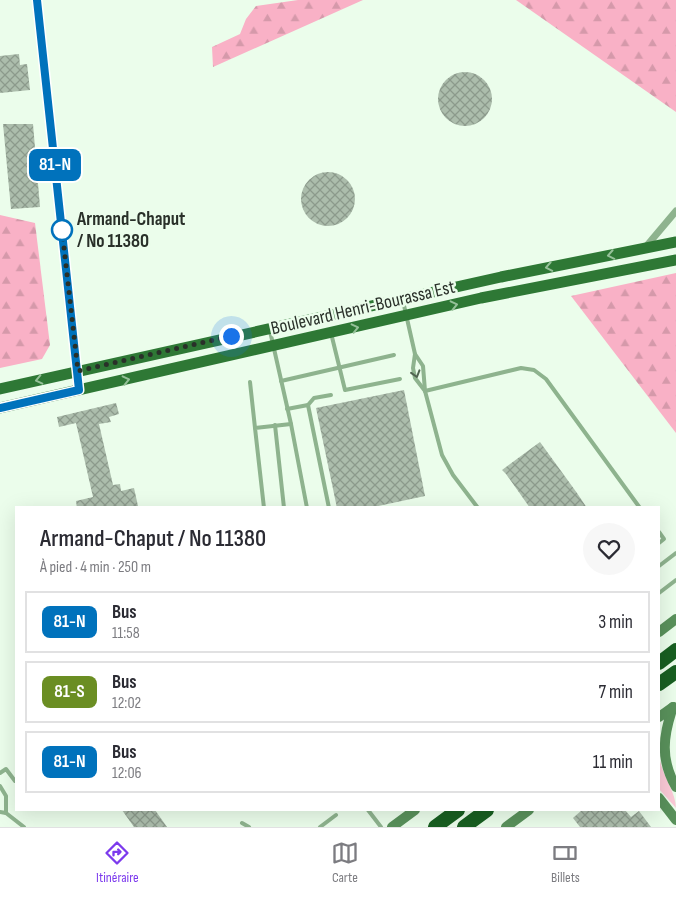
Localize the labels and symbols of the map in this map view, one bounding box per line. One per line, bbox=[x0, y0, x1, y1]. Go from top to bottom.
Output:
line badge: 81-N bbox=[20, 149, 90, 181]
place label: Armand-Chaput / No 11380 bbox=[76, 208, 185, 253]
marker: Armand-Chaput / No 11380 bbox=[51, 219, 73, 241]
one-way arrow bbox=[607, 249, 616, 260]
one-way arrow bbox=[545, 261, 554, 272]
street label: Boulevard Henri-Bourassa Est bbox=[269, 276, 457, 340]
one-way arrow bbox=[449, 300, 458, 311]
one-way arrow bbox=[351, 323, 360, 334]
your location bbox=[219, 324, 244, 349]
one-way arrow bbox=[410, 369, 420, 378]
one-way arrow bbox=[35, 374, 43, 385]
one-way arrow bbox=[122, 375, 131, 386]

